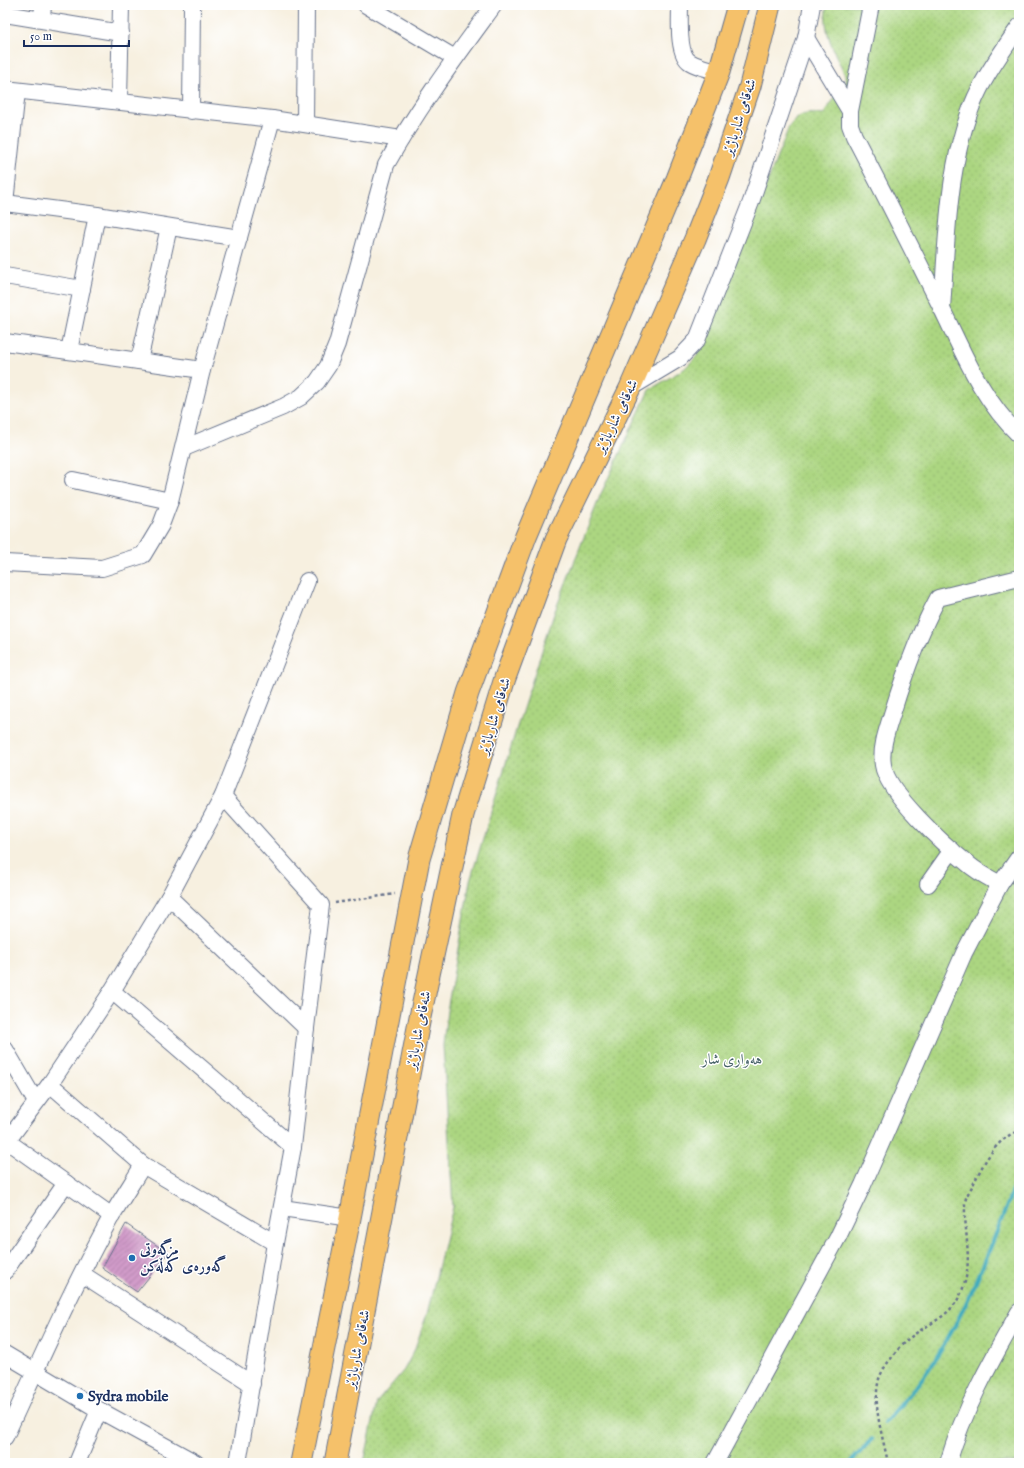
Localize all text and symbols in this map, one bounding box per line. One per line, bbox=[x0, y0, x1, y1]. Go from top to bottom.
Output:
scale bar bbox=[24, 22, 129, 48]
text: 50 m bbox=[30, 29, 52, 44]
street label: شەقامی شارباژێر bbox=[717, 76, 761, 160]
street label: شەقامی شارباژێر bbox=[590, 376, 642, 458]
street label: شەقامی شارباژێر bbox=[473, 675, 515, 759]
street label: شەقامی شارباژێر bbox=[401, 989, 435, 1073]
park label: هەواری شار bbox=[700, 1050, 762, 1069]
place label: مزگەوتی گەورەی کەڵەکن bbox=[139, 1238, 226, 1277]
marker: مزگەوتی گەورەی کەڵەکن bbox=[127, 1253, 137, 1263]
street label: شەقامی شارباژێر bbox=[340, 1308, 374, 1392]
place label: Sydra mobile bbox=[88, 1387, 168, 1406]
marker: Sydra mobile bbox=[75, 1391, 85, 1401]

